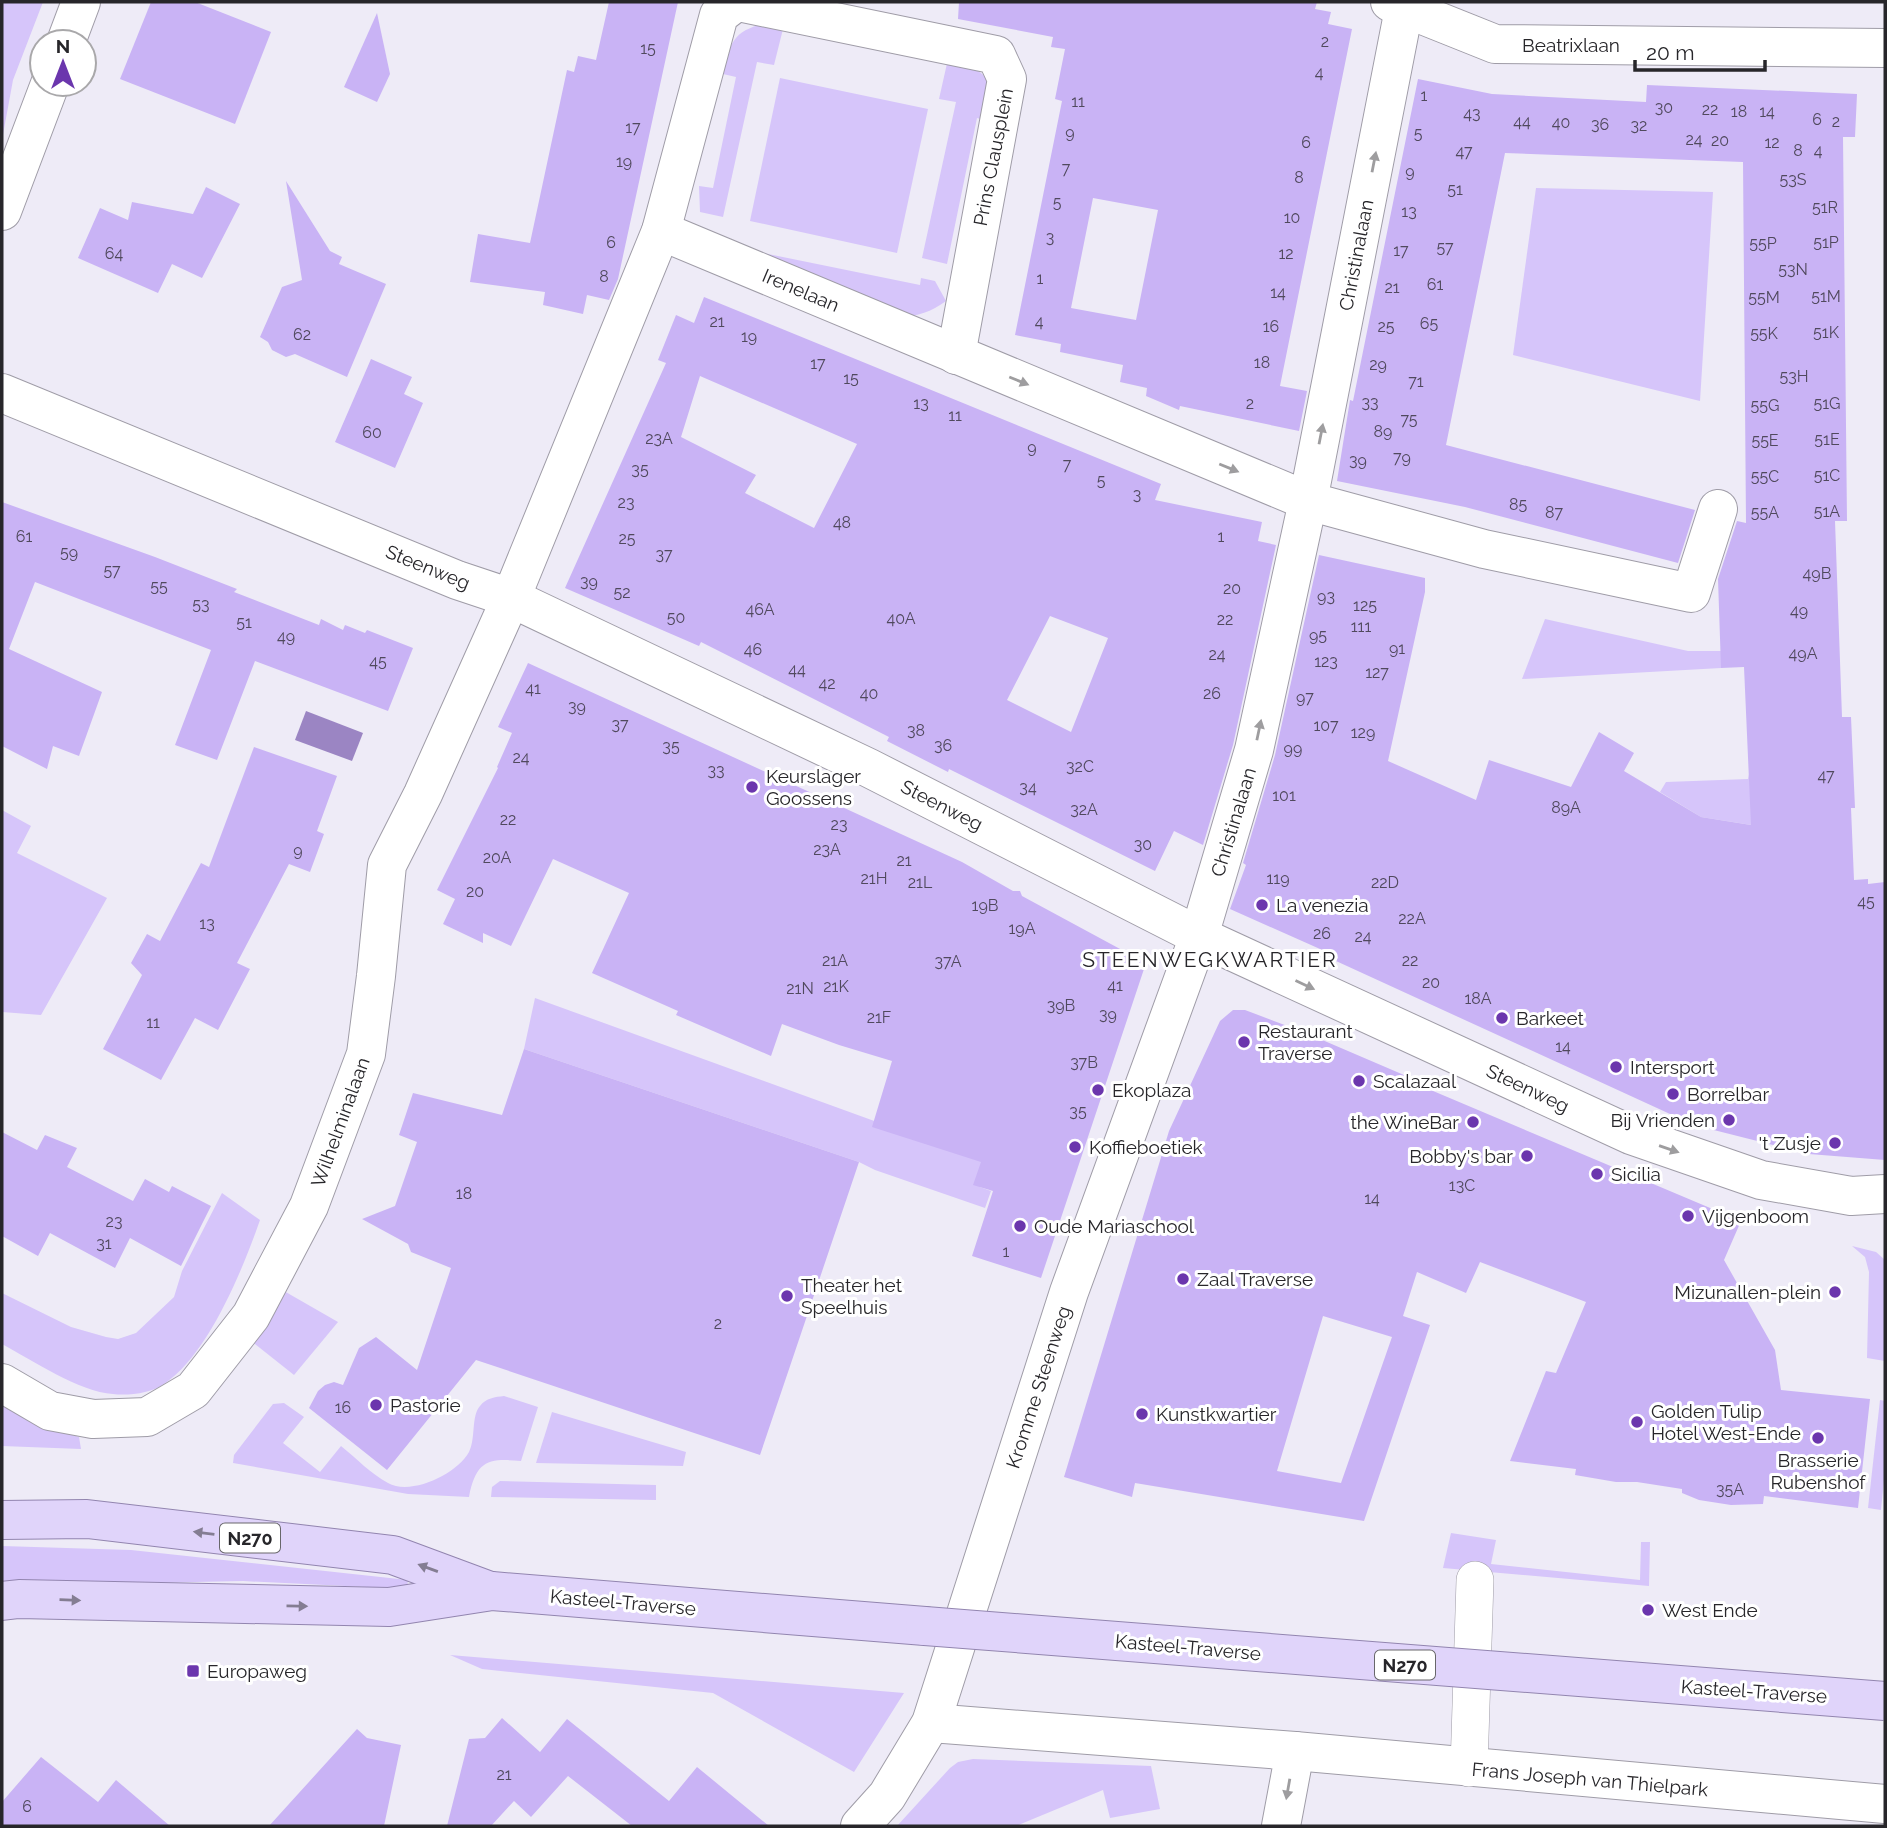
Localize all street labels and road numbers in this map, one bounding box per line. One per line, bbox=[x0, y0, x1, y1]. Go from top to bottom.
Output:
street label: Beatrixlaan bbox=[1522, 34, 1620, 56]
street label: Prins Clausplein bbox=[969, 86, 1017, 228]
street label: Christinalaan bbox=[1334, 197, 1378, 313]
street label: Irenelaan bbox=[759, 264, 843, 316]
street label: Steenweg bbox=[383, 540, 473, 594]
street label: Christinalaan bbox=[1206, 765, 1260, 879]
street label: Steenweg bbox=[897, 775, 987, 835]
street label: Wilhelminalaan bbox=[306, 1054, 374, 1190]
street label: Steenweg bbox=[1483, 1059, 1573, 1117]
street label: Kromme Steenweg bbox=[1001, 1303, 1075, 1471]
road number: N270 bbox=[220, 1524, 280, 1553]
street label: Kasteel-Traverse bbox=[549, 1585, 697, 1619]
street label: Kasteel-Traverse bbox=[1114, 1630, 1262, 1664]
road number: N270 bbox=[1375, 1650, 1435, 1680]
street label: Kasteel-Traverse bbox=[1680, 1675, 1828, 1707]
street label: Frans Joseph van Thielpark bbox=[1471, 1758, 1709, 1800]

